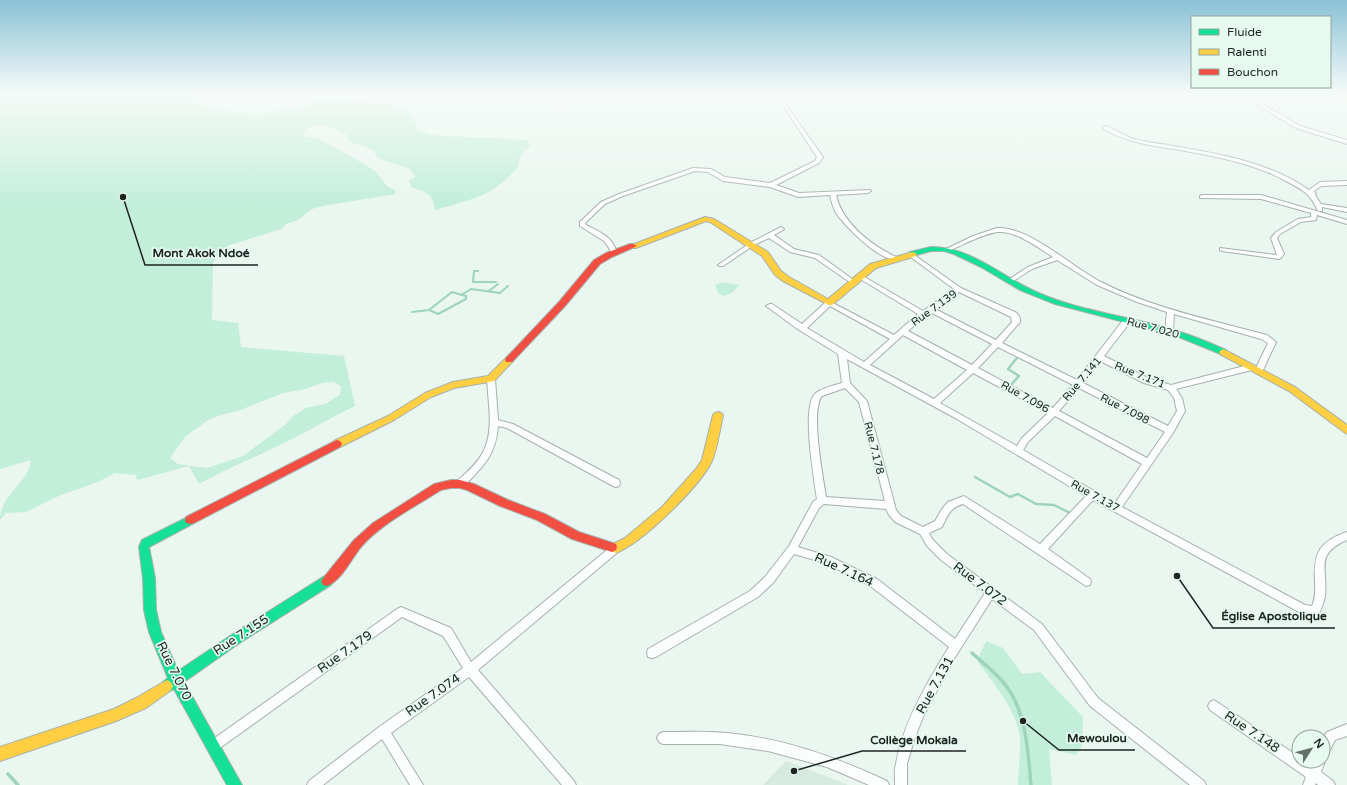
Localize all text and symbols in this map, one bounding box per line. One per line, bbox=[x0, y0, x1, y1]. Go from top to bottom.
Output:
legend bbox=[1191, 16, 1331, 88]
text: Fluide bbox=[1227, 25, 1262, 39]
text: Ralenti bbox=[1227, 45, 1267, 59]
text: Bouchon bbox=[1227, 65, 1278, 79]
callout: Mont Akok Ndoé bbox=[145, 241, 258, 265]
text: Mont Akok Ndoé bbox=[153, 246, 250, 260]
street label: Rue 7.139 bbox=[909, 287, 960, 329]
street label: Rue 7.020 bbox=[1125, 315, 1181, 341]
street label: Rue 7.141 bbox=[1060, 354, 1104, 404]
street label: Rue 7.171 bbox=[1113, 359, 1167, 391]
street label: Rue 7.096 bbox=[998, 378, 1052, 416]
street label: Rue 7.098 bbox=[1098, 391, 1152, 427]
street label: Rue 7.178 bbox=[861, 420, 887, 476]
street label: Rue 7.137 bbox=[1068, 477, 1122, 515]
street label: Rue 7.164 bbox=[812, 549, 876, 591]
street label: Rue 7.072 bbox=[950, 559, 1010, 609]
callout: Église Apostolique bbox=[1213, 604, 1335, 628]
text: Église Apostolique bbox=[1221, 609, 1327, 624]
street label: Rue 7.155 bbox=[210, 611, 272, 659]
street label: Rue 7.179 bbox=[314, 627, 376, 677]
street label: Rue 7.070 bbox=[153, 639, 195, 703]
street label: Rue 7.131 bbox=[913, 653, 957, 717]
street label: Rue 7.074 bbox=[402, 670, 464, 720]
street label: Rue 7.148 bbox=[1221, 708, 1283, 756]
callout: Mewoulou bbox=[1059, 726, 1135, 750]
callout: Collège Mokala bbox=[862, 727, 966, 751]
north arrow bbox=[1291, 729, 1331, 769]
text: Mewoulou bbox=[1067, 731, 1127, 745]
text: Collège Mokala bbox=[870, 733, 958, 748]
text: N bbox=[1311, 736, 1327, 751]

